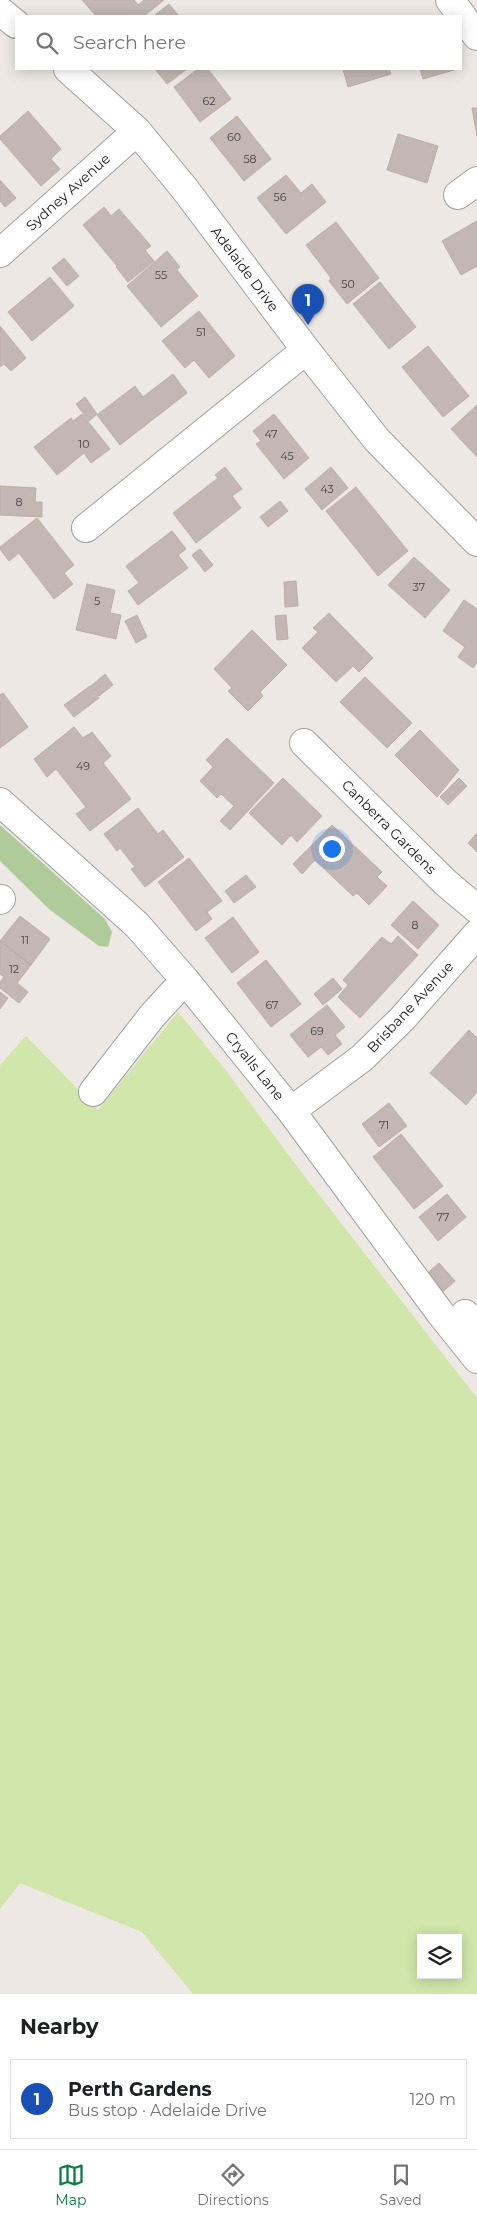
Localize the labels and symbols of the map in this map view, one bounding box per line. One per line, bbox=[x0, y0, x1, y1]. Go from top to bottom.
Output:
house number: 62 bbox=[203, 94, 215, 108]
house number: 60 bbox=[227, 130, 241, 144]
street label: Sydney Avenue bbox=[22, 149, 114, 235]
house number: 58 bbox=[243, 152, 257, 166]
house number: 56 bbox=[274, 190, 287, 204]
street label: Adelaide Drive bbox=[207, 223, 283, 315]
house number: 55 bbox=[155, 268, 167, 282]
house number: 50 bbox=[341, 277, 355, 291]
pin: 1 bbox=[292, 284, 324, 325]
house number: 51 bbox=[196, 325, 206, 339]
house number: 47 bbox=[264, 427, 278, 441]
house number: 10 bbox=[78, 437, 90, 451]
house number: 45 bbox=[280, 449, 294, 463]
house number: 43 bbox=[320, 482, 334, 496]
house number: 8 bbox=[15, 495, 23, 509]
house number: 37 bbox=[413, 580, 425, 594]
house number: 5 bbox=[94, 594, 100, 608]
house number: 49 bbox=[76, 759, 90, 773]
street label: Canberra Gardens bbox=[338, 776, 440, 878]
your location bbox=[319, 836, 345, 862]
house number: 8 bbox=[411, 918, 419, 932]
house number: 11 bbox=[21, 933, 29, 947]
street label: Brisbane Avenue bbox=[363, 957, 457, 1057]
house number: 12 bbox=[9, 962, 19, 976]
house number: 67 bbox=[265, 998, 279, 1012]
house number: 69 bbox=[310, 1024, 324, 1038]
street label: Cryalls Lane bbox=[222, 1028, 288, 1104]
house number: 71 bbox=[379, 1118, 389, 1132]
house number: 77 bbox=[437, 1210, 449, 1224]

